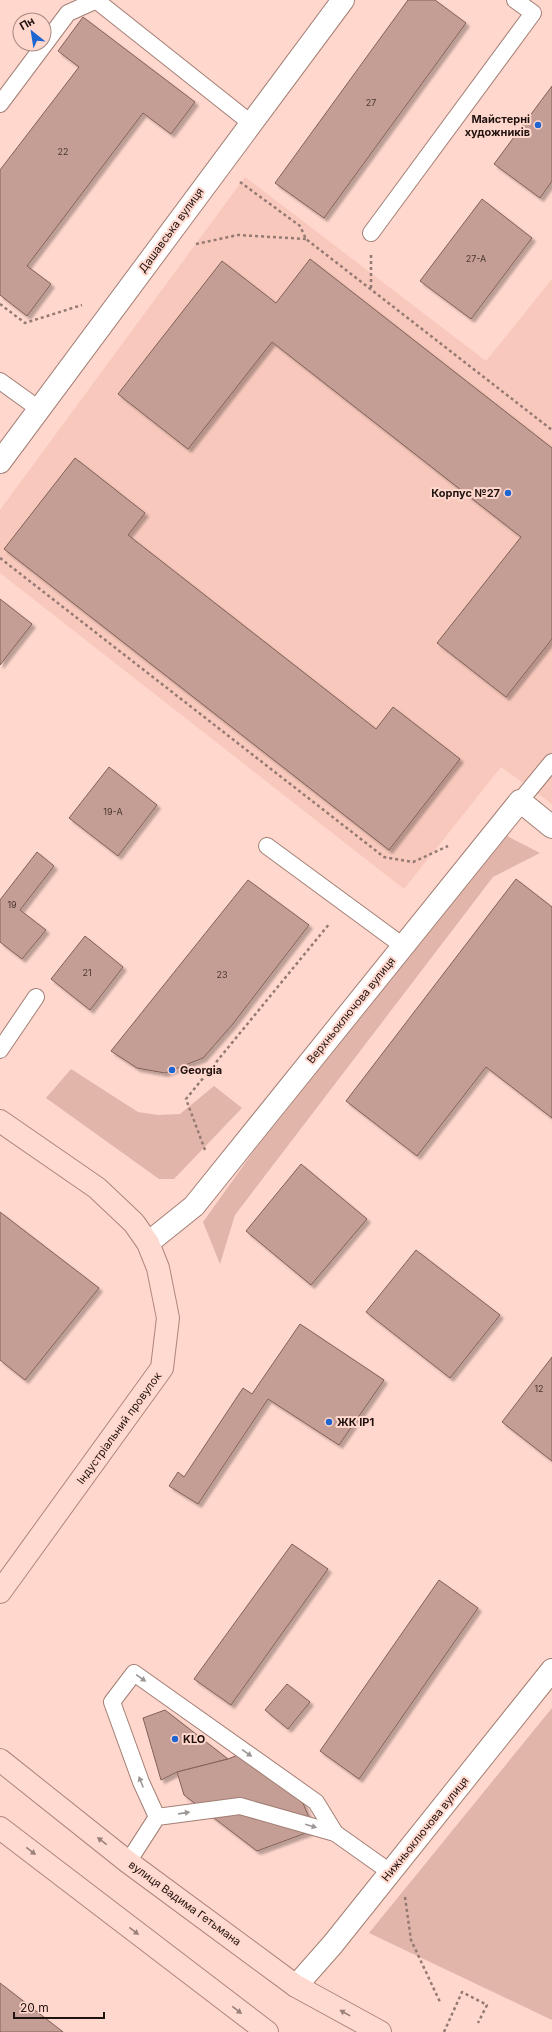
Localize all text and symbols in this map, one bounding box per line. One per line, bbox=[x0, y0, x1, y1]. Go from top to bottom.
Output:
north arrow bbox=[12, 12, 52, 52]
text: Пн bbox=[17, 13, 37, 33]
house number: 27 bbox=[366, 97, 376, 108]
place label: Майстерні художників bbox=[465, 112, 530, 139]
marker: Майстерні художників bbox=[533, 120, 543, 130]
house number: 22 bbox=[58, 146, 68, 157]
street label: Дашавська вулиця bbox=[135, 185, 207, 275]
house number: 27-А bbox=[466, 253, 486, 264]
place label: Корпус №27 bbox=[431, 486, 500, 500]
marker: Корпус №27 bbox=[503, 488, 513, 498]
house number: 19-А bbox=[103, 806, 123, 817]
house number: 19 bbox=[7, 899, 17, 910]
street label: Верхньоключова вулиця bbox=[304, 954, 398, 1066]
house number: 21 bbox=[82, 967, 92, 978]
house number: 23 bbox=[216, 969, 228, 980]
place label: Georgia bbox=[180, 1063, 222, 1077]
marker: Georgia bbox=[167, 1065, 177, 1075]
street label: Індустріальний провулок bbox=[74, 1369, 164, 1487]
house number: 12 bbox=[534, 1383, 544, 1394]
place label: ЖК IP1 bbox=[337, 1415, 374, 1429]
marker: ЖК IP1 bbox=[324, 1417, 334, 1427]
one-way arrow bbox=[136, 1674, 146, 1682]
place label: KLO bbox=[183, 1732, 205, 1746]
marker: KLO bbox=[170, 1734, 180, 1744]
one-way arrow bbox=[242, 1749, 252, 1757]
street label: Нижньоключова вулиця bbox=[379, 1774, 471, 1884]
one-way arrow bbox=[137, 1775, 143, 1787]
one-way arrow bbox=[178, 1810, 191, 1816]
one-way arrow bbox=[305, 1823, 317, 1829]
one-way arrow bbox=[97, 1837, 108, 1846]
one-way arrow bbox=[25, 1847, 36, 1856]
street label: вулиця Вадима Гетьмана bbox=[126, 1857, 244, 1949]
one-way arrow bbox=[128, 1926, 139, 1935]
scale bar bbox=[14, 1994, 104, 2020]
text: 20 m bbox=[20, 2000, 49, 2015]
one-way arrow bbox=[231, 2006, 242, 2014]
one-way arrow bbox=[340, 2010, 351, 2016]

